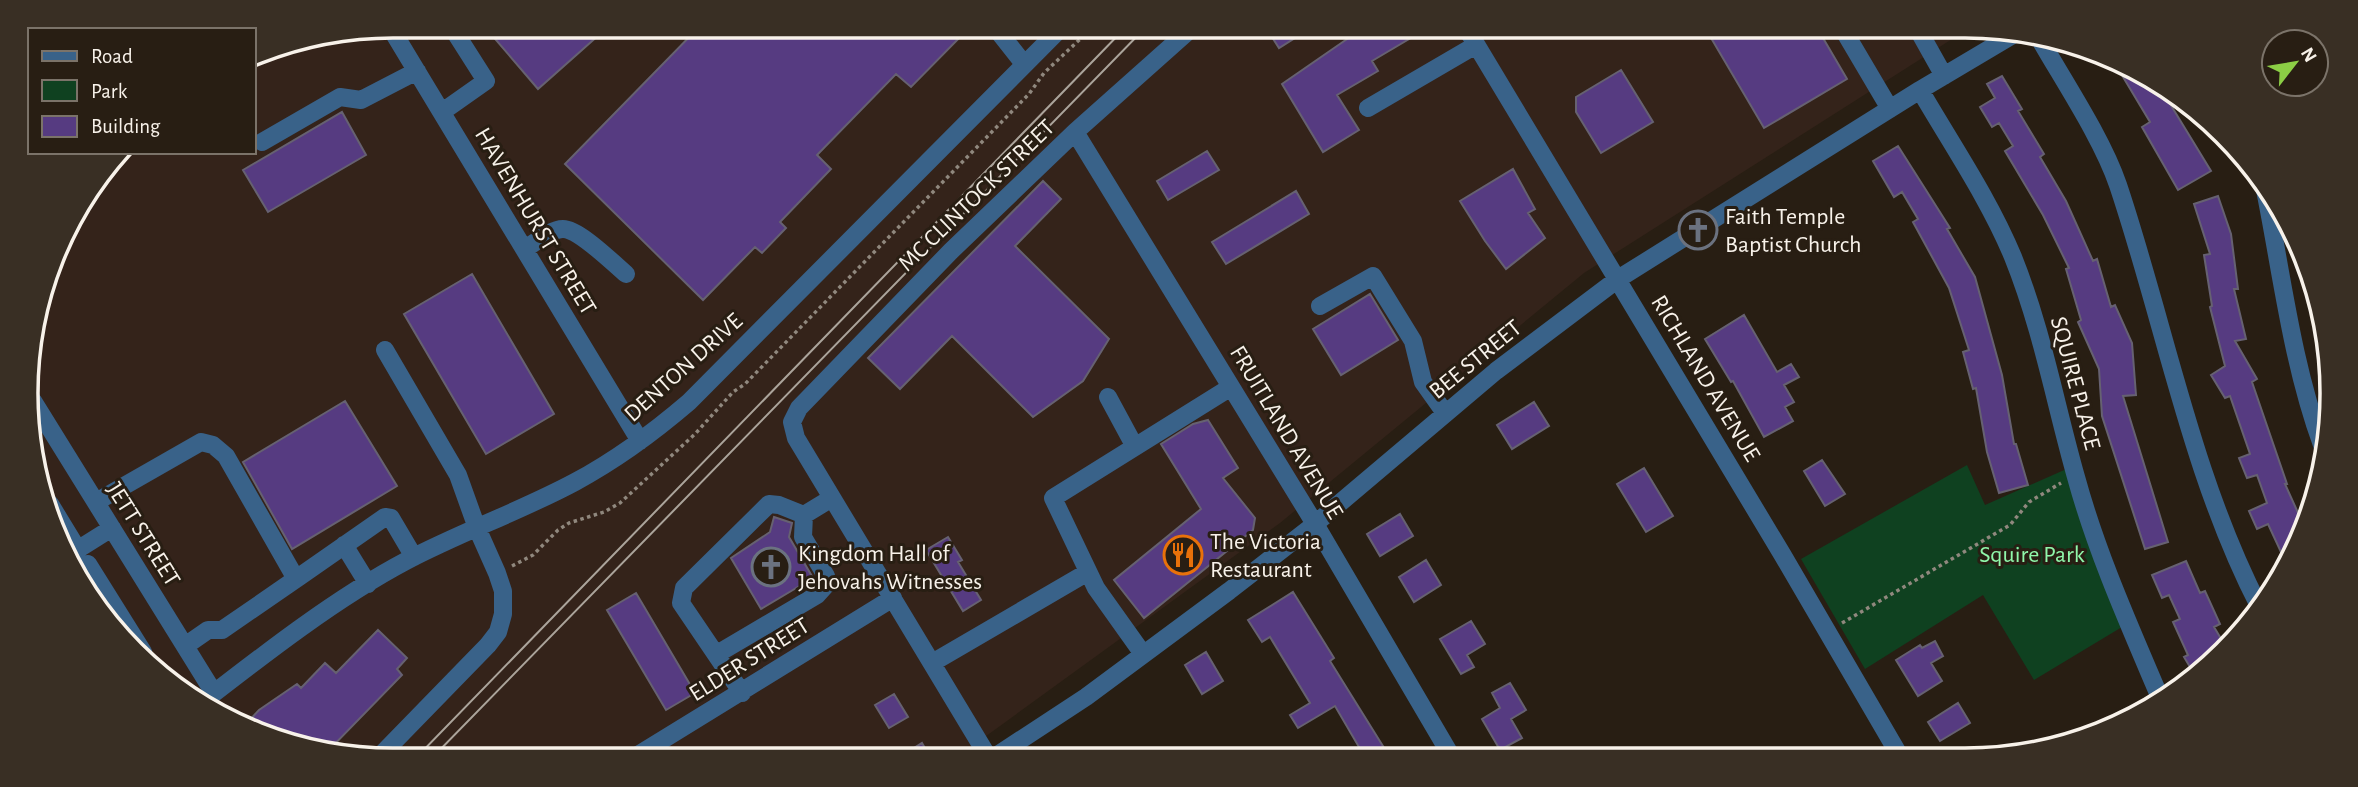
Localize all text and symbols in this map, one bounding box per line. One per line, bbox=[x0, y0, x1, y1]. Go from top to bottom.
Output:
legend bbox=[28, 28, 256, 154]
north arrow bbox=[2260, 28, 2330, 98]
text: N bbox=[2297, 44, 2320, 66]
text: Road bbox=[91, 46, 133, 67]
text: Park bbox=[91, 81, 128, 102]
street label: MC CLINTOCK STREET bbox=[894, 115, 1060, 276]
text: Building bbox=[91, 116, 161, 137]
street label: HAVENHURST STREET bbox=[470, 124, 601, 319]
place label: Faith Temple Baptist Church bbox=[1725, 205, 1862, 257]
church icon: Faith Temple Baptist Church bbox=[1677, 209, 1719, 251]
street label: RICHLAND AVENUE bbox=[1646, 291, 1764, 466]
street label: DENTON DRIVE bbox=[620, 309, 748, 427]
street label: SQUIRE PLACE bbox=[2046, 314, 2104, 453]
street label: BEE STREET bbox=[1425, 315, 1526, 404]
street label: FRUITLAND AVENUE bbox=[1225, 342, 1347, 524]
street label: JETT STREET bbox=[102, 478, 185, 591]
place label: The Victoria Restaurant bbox=[1210, 530, 1321, 582]
restaurant icon: The Victoria Restaurant bbox=[1162, 534, 1204, 576]
place label: Kingdom Hall of Jehovahs Witnesses bbox=[798, 542, 982, 594]
park label: Squire Park bbox=[1979, 543, 2085, 567]
church icon: Kingdom Hall of Jehovahs Witnesses bbox=[750, 546, 792, 588]
street label: ELDER STREET bbox=[685, 613, 814, 706]

